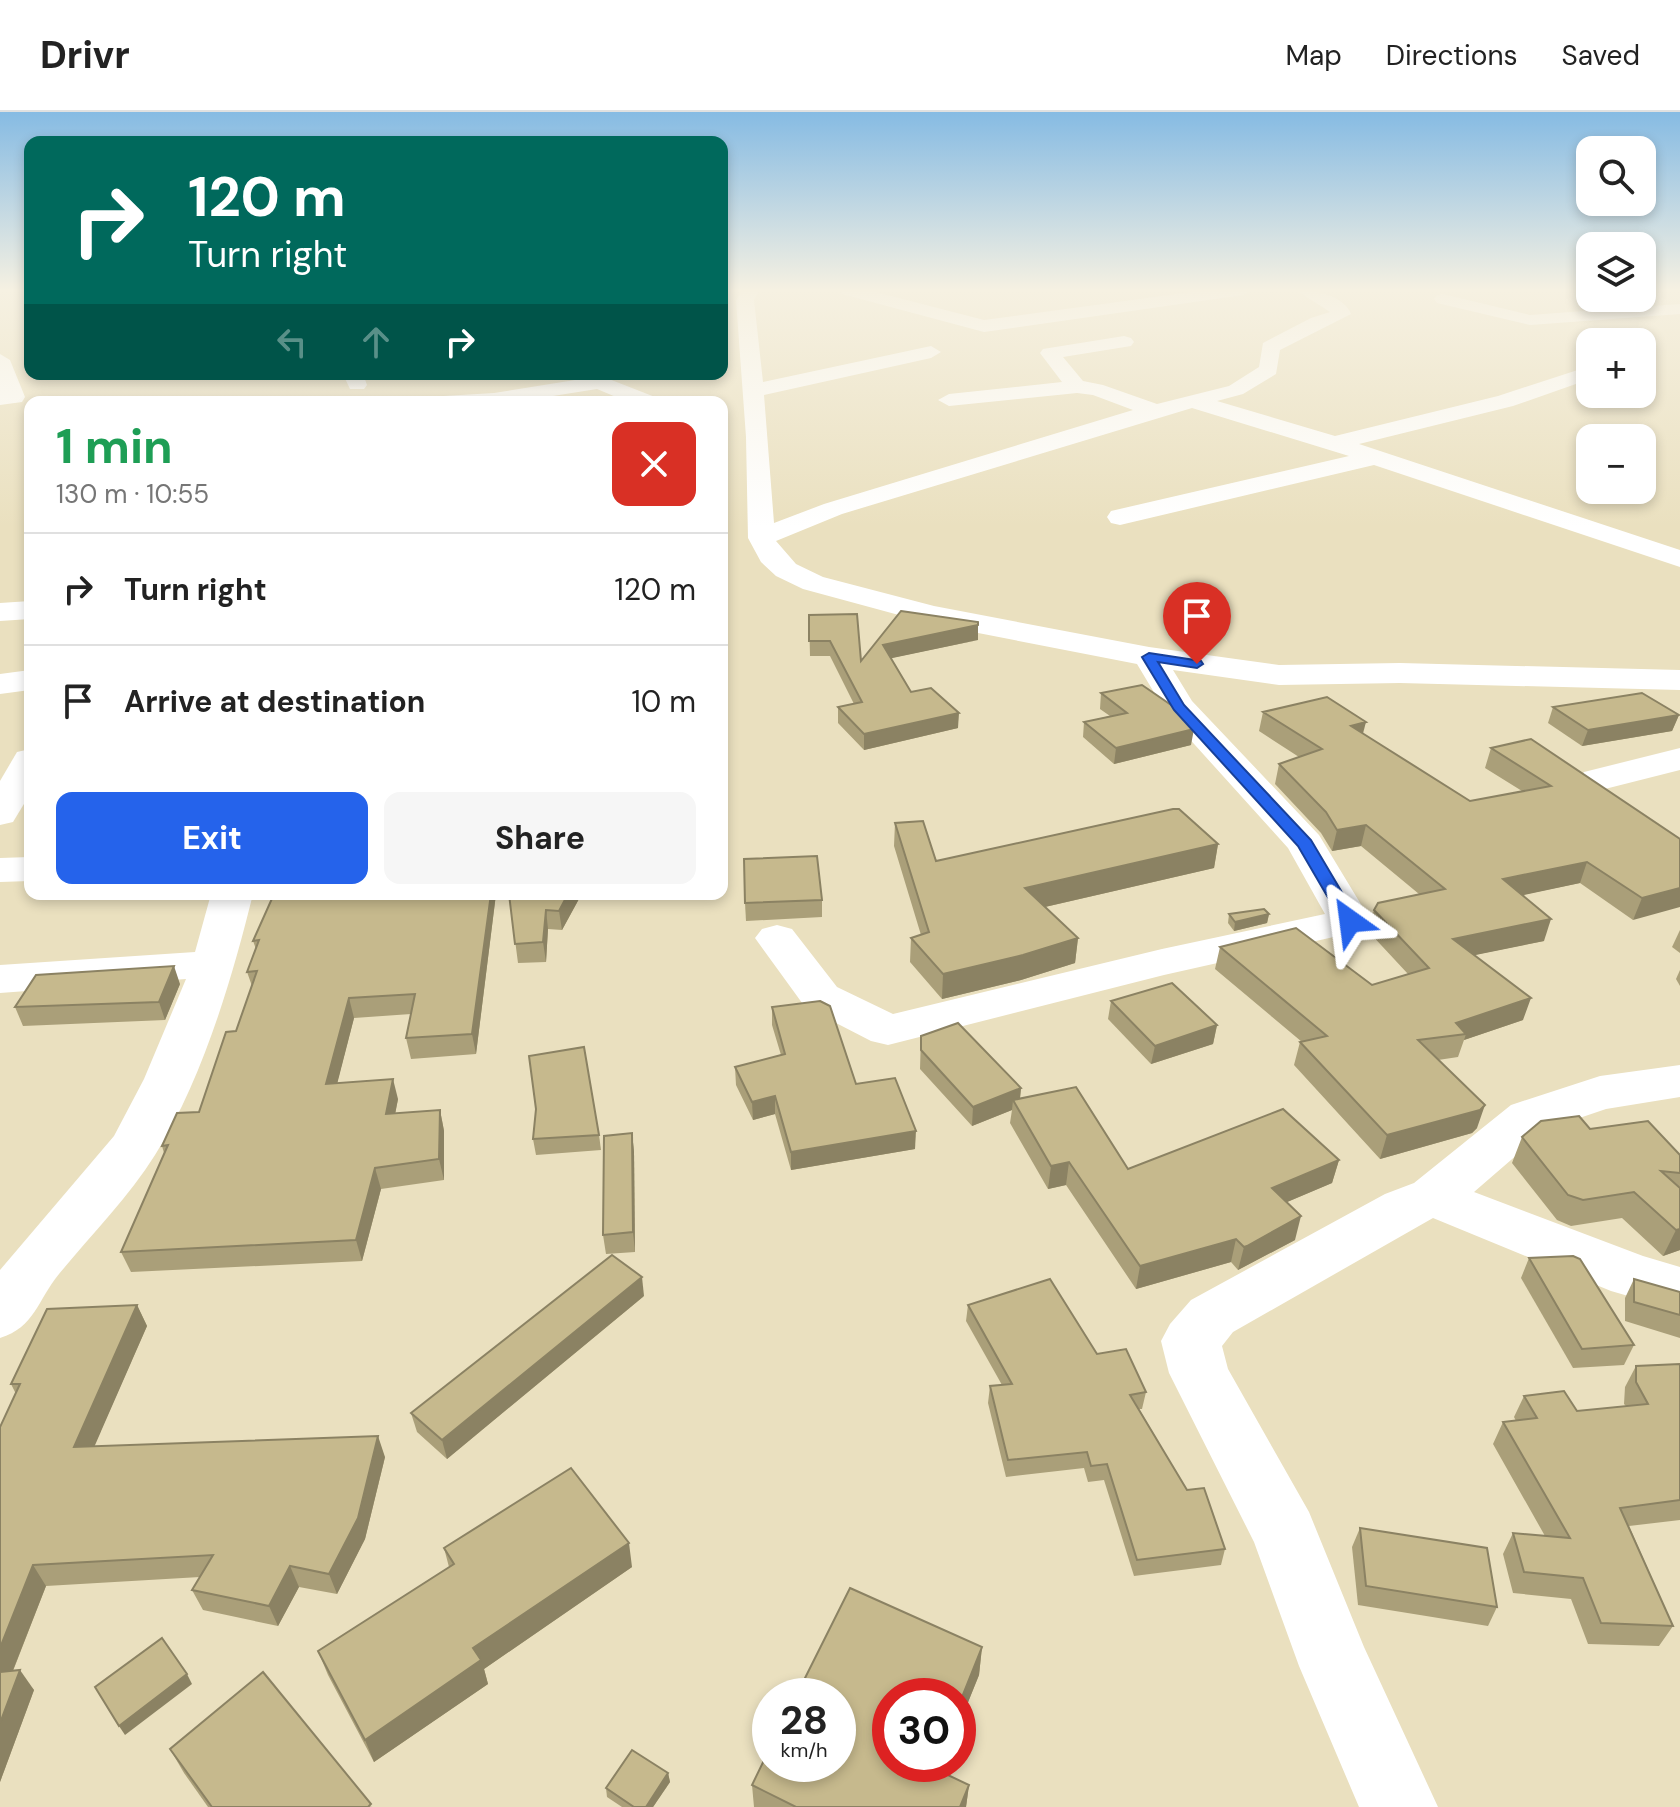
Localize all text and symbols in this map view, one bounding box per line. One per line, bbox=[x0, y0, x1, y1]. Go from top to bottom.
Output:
text: Drivr bbox=[40, 30, 130, 80]
text: Map bbox=[1285, 37, 1342, 74]
text: Directions bbox=[1386, 37, 1518, 74]
text: Saved bbox=[1562, 37, 1640, 74]
map controls bbox=[1576, 136, 1656, 504]
button: search bbox=[1576, 136, 1656, 216]
text: 120 m bbox=[188, 160, 346, 233]
icon: right bbox=[56, 168, 160, 272]
text: Turn right bbox=[188, 231, 347, 278]
button: layers bbox=[1576, 232, 1656, 312]
icon: left bbox=[270, 320, 314, 364]
icon: ahead bbox=[354, 320, 398, 364]
icon: right bbox=[438, 320, 482, 364]
button: + bbox=[1576, 328, 1656, 408]
text: 1 min bbox=[56, 415, 173, 478]
button: close bbox=[612, 422, 696, 506]
button: − bbox=[1576, 424, 1656, 504]
text: 130 m · 10:55 bbox=[56, 477, 209, 511]
icon: right bbox=[56, 567, 100, 611]
text: Turn right bbox=[124, 570, 267, 609]
text: 120 m bbox=[614, 570, 696, 609]
pin bbox=[1163, 582, 1231, 664]
icon: arrive bbox=[1175, 594, 1219, 638]
icon: arrive bbox=[56, 679, 100, 723]
text: Arrive at destination bbox=[124, 682, 425, 721]
text: 10 m bbox=[631, 682, 696, 721]
button: Exit bbox=[56, 792, 368, 884]
button: Share bbox=[384, 792, 696, 884]
position arrow bbox=[1308, 879, 1392, 963]
speed limit sign: 30 bbox=[872, 1678, 976, 1782]
text: 28 bbox=[780, 1694, 828, 1746]
text: km/h bbox=[780, 1737, 828, 1763]

